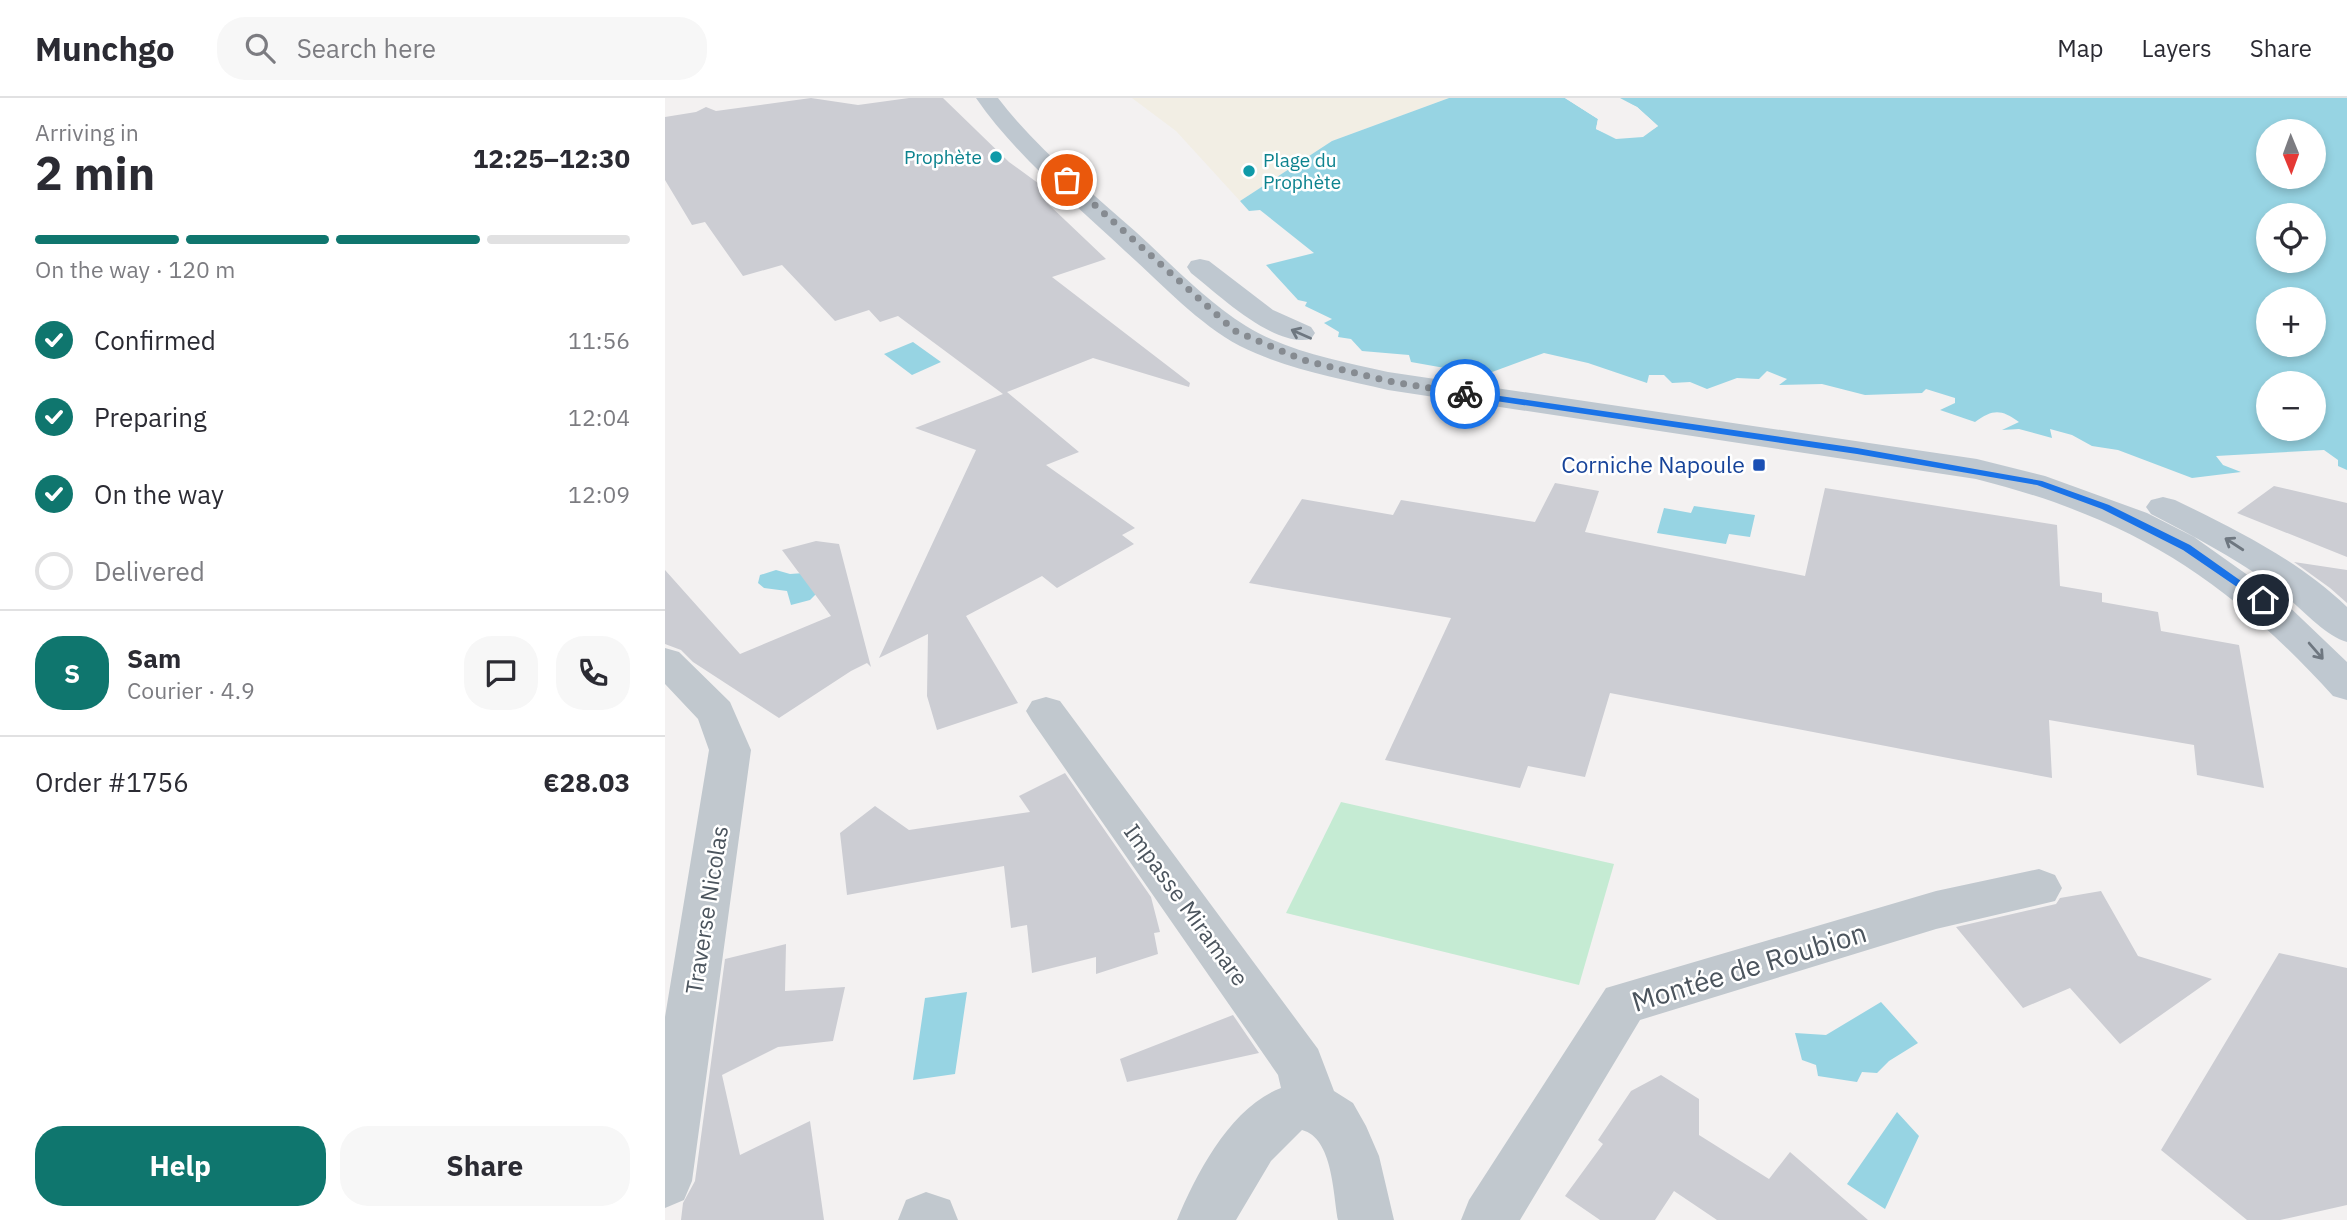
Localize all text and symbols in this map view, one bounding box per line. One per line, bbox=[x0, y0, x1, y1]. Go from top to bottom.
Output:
search box bbox=[217, 17, 707, 80]
text: Munchgo bbox=[35, 27, 175, 70]
icon: search bbox=[241, 29, 279, 67]
text: Search here bbox=[297, 31, 436, 65]
text: Map bbox=[2057, 32, 2104, 64]
text: Layers bbox=[2142, 32, 2212, 64]
text: Share bbox=[2250, 32, 2312, 64]
text: Arriving in bbox=[35, 117, 139, 147]
north arrow bbox=[2256, 119, 2326, 189]
map controls bbox=[2256, 119, 2326, 441]
text: 12:25–12:30 bbox=[473, 141, 630, 175]
text: 2 min bbox=[35, 143, 155, 203]
place label: Prophète bbox=[904, 145, 982, 169]
place label: Plage du Prophète bbox=[1263, 148, 1341, 194]
marker: Prophète bbox=[988, 149, 1004, 165]
pin bbox=[1037, 150, 1097, 210]
icon: bag bbox=[1048, 161, 1086, 199]
marker: Plage du Prophète bbox=[1241, 163, 1257, 179]
button: locate bbox=[2256, 203, 2326, 273]
text: On the way · 120 m bbox=[35, 254, 235, 284]
button: + bbox=[2256, 287, 2326, 357]
icon: check bbox=[35, 321, 73, 359]
text: Confirmed bbox=[94, 323, 216, 357]
text: 11:56 bbox=[568, 325, 630, 355]
one-way arrow bbox=[1291, 326, 1313, 339]
courier bbox=[1430, 359, 1500, 429]
button: − bbox=[2256, 371, 2326, 441]
icon: bike bbox=[1446, 375, 1484, 413]
icon: check bbox=[35, 398, 73, 436]
text: Preparing bbox=[94, 400, 207, 434]
text: 12:04 bbox=[568, 402, 630, 432]
place label: Corniche Napoule bbox=[1561, 449, 1745, 479]
marker: Corniche Napoule bbox=[1751, 457, 1767, 473]
icon: check bbox=[35, 475, 73, 513]
text: On the way bbox=[94, 477, 224, 511]
text: 12:09 bbox=[568, 479, 630, 509]
one-way arrow bbox=[2225, 537, 2244, 552]
text: Delivered bbox=[94, 554, 205, 588]
pin bbox=[2233, 570, 2293, 630]
icon: home bbox=[2244, 581, 2282, 619]
button: chat bbox=[464, 636, 538, 710]
button: phone bbox=[556, 636, 630, 710]
text: Sam bbox=[127, 641, 181, 675]
one-way arrow bbox=[2308, 642, 2324, 660]
text: S bbox=[64, 656, 80, 690]
text: Courier · 4.9 bbox=[127, 675, 255, 705]
text: Order #1756 bbox=[35, 765, 189, 799]
text: €28.03 bbox=[543, 765, 630, 799]
street label: Impasse Miramare bbox=[1118, 817, 1256, 992]
street label: Traverse Nicolas bbox=[678, 823, 734, 996]
street label: Montée de Roubion bbox=[1627, 913, 1871, 1020]
button: Help bbox=[35, 1126, 326, 1206]
button: Share bbox=[340, 1126, 630, 1206]

